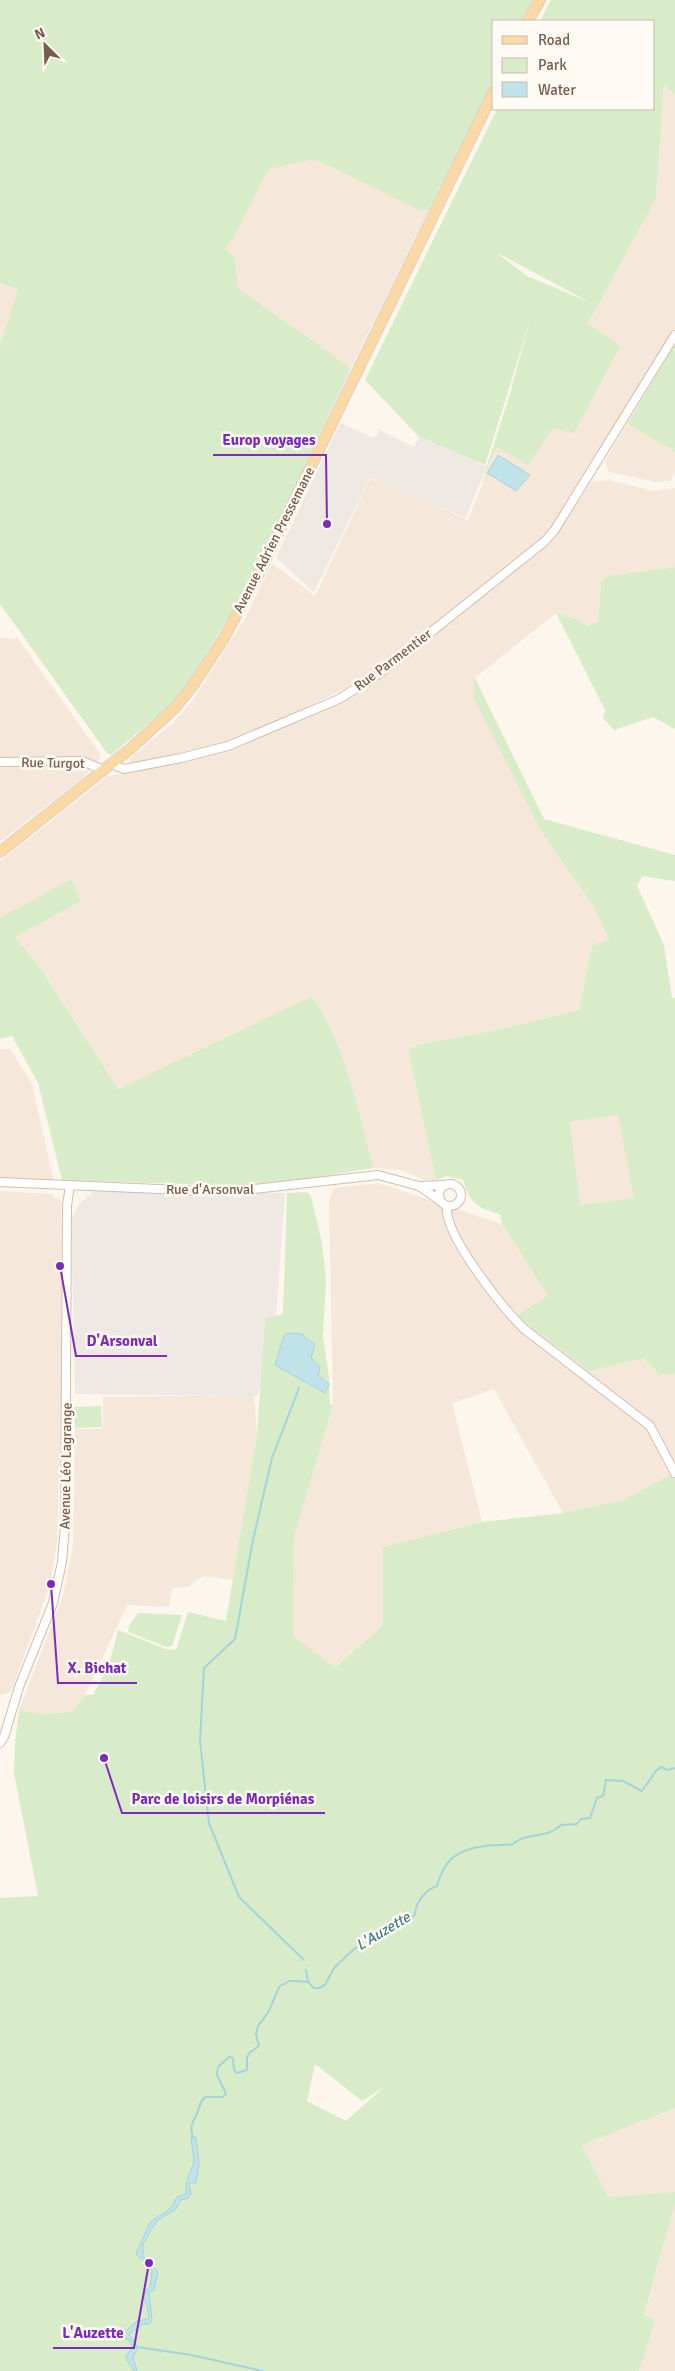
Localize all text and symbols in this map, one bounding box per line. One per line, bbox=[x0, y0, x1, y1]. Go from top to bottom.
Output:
north arrow bbox=[20, 20, 70, 70]
legend bbox=[492, 20, 655, 110]
text: N bbox=[32, 24, 48, 43]
text: Road bbox=[538, 31, 570, 49]
text: Park bbox=[538, 56, 567, 74]
text: Water bbox=[538, 81, 576, 99]
callout: Europ voyages bbox=[213, 425, 326, 455]
text: Europ voyages bbox=[222, 431, 316, 449]
street label: Avenue Adrien Pressemane bbox=[230, 464, 318, 616]
street label: Rue Parmentier bbox=[351, 625, 436, 695]
street label: Rue Turgot bbox=[21, 754, 85, 772]
street label: Rue d'Arsonval bbox=[166, 1181, 254, 1198]
callout: D'Arsonval bbox=[76, 1326, 167, 1356]
text: D'Arsonval bbox=[86, 1332, 158, 1350]
street label: Avenue Léo Lagrange bbox=[56, 1402, 76, 1530]
callout: X. Bichat bbox=[58, 1653, 137, 1683]
text: X. Bichat bbox=[68, 1659, 127, 1677]
callout: Parc de loisirs de Morpiénas bbox=[122, 1783, 325, 1813]
text: Parc de loisirs de Morpiénas bbox=[132, 1790, 315, 1808]
water label: L'Auzette bbox=[353, 1907, 415, 1954]
callout: L'Auzette bbox=[53, 2318, 134, 2348]
text: L'Auzette bbox=[62, 2324, 124, 2342]

